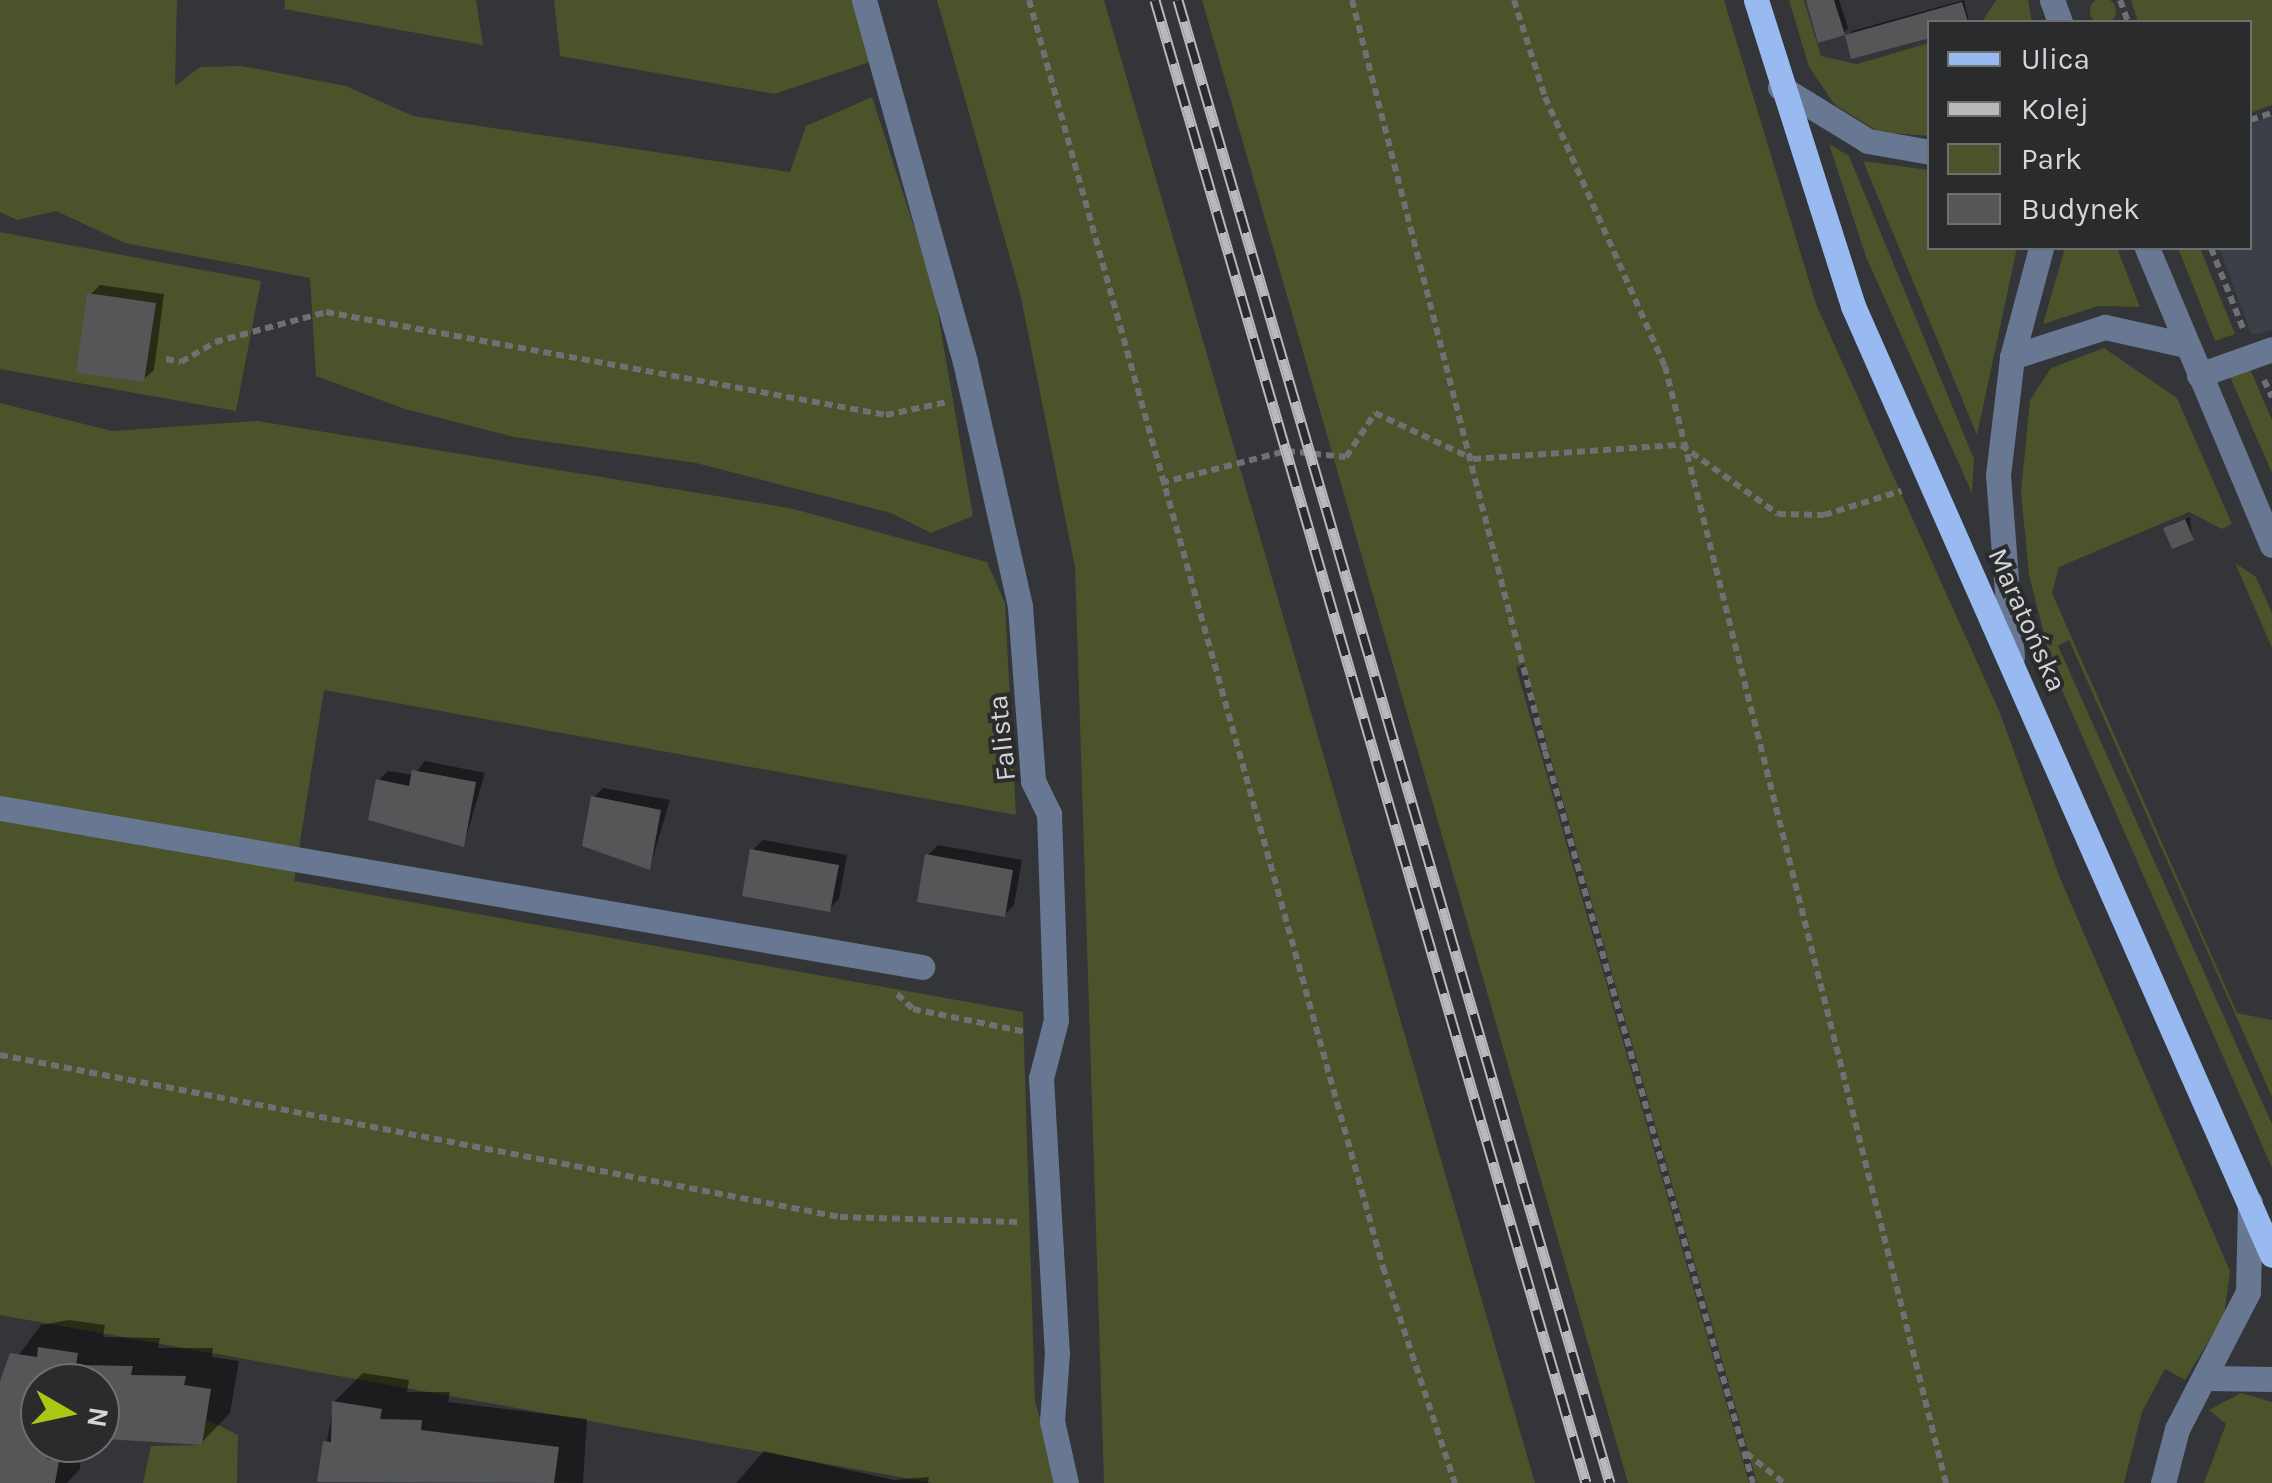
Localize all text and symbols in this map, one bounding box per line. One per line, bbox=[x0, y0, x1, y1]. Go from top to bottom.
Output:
legend bbox=[1927, 20, 2252, 250]
text: Ulica bbox=[2021, 41, 2090, 77]
text: Kolej bbox=[2021, 91, 2089, 127]
text: Park bbox=[2021, 141, 2082, 177]
text: Budynek bbox=[2021, 191, 2140, 227]
street label: Maratońska bbox=[1980, 543, 2074, 697]
street label: Falista bbox=[981, 693, 1023, 783]
north arrow bbox=[20, 1363, 120, 1463]
text: N bbox=[80, 1405, 116, 1430]

